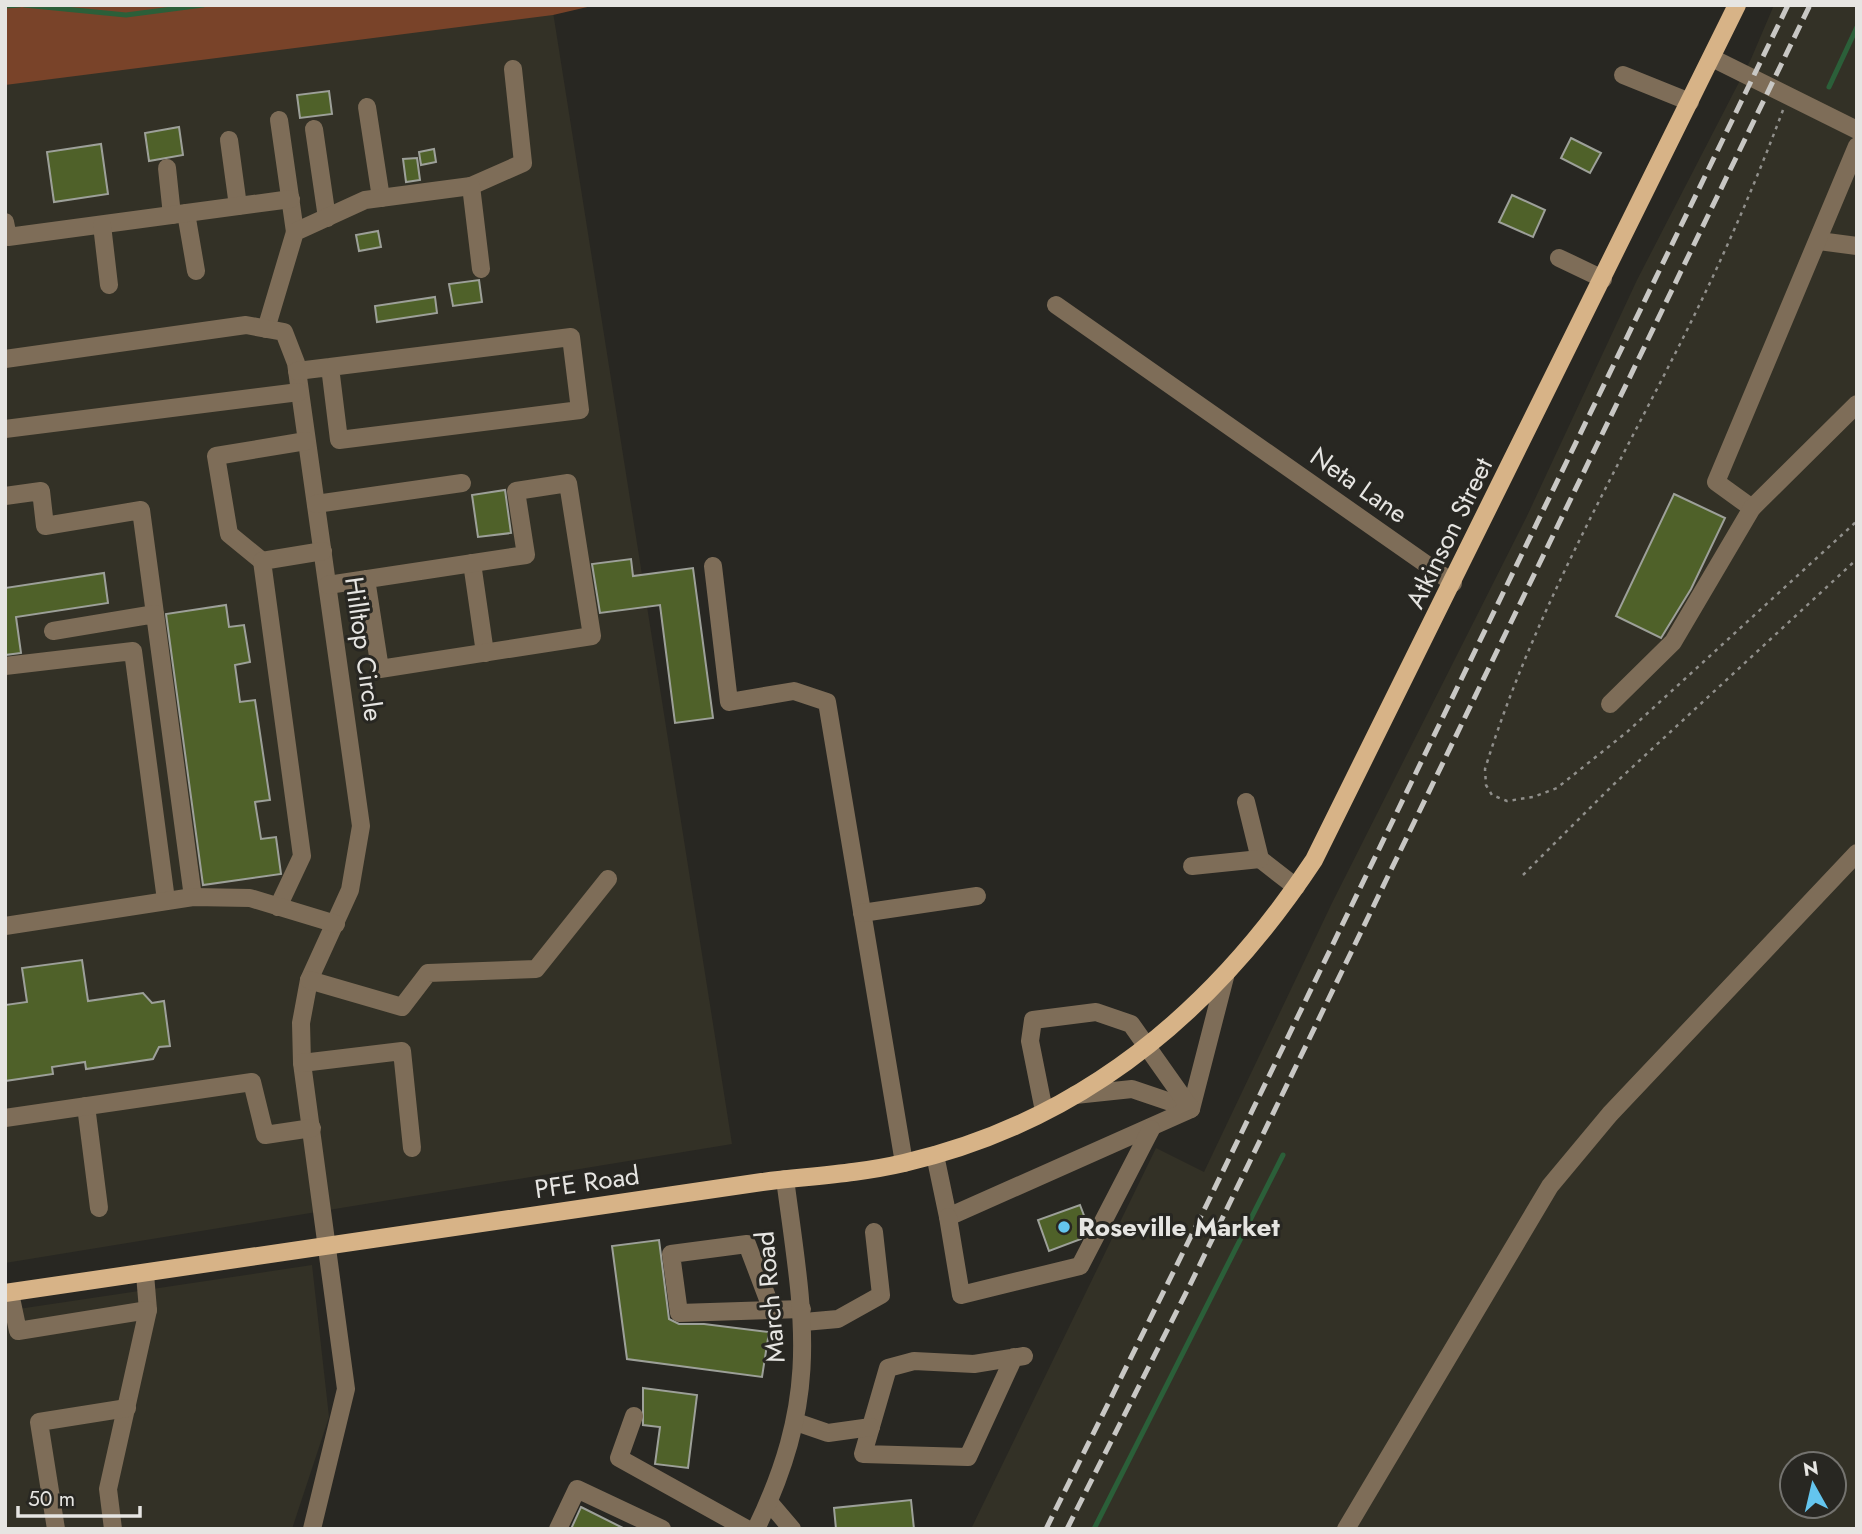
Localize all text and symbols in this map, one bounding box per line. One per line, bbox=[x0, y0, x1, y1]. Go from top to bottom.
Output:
street label: Neta Lane bbox=[1302, 438, 1416, 532]
street label: Atkinson Street bbox=[1396, 451, 1502, 615]
street label: Hilltop Circle bbox=[335, 574, 393, 724]
street label: PFE Road bbox=[532, 1156, 642, 1208]
place label: Roseville Market bbox=[1078, 1208, 1281, 1246]
marker: Roseville Market bbox=[1056, 1219, 1072, 1235]
street label: March Road bbox=[745, 1230, 795, 1364]
north arrow bbox=[1778, 1450, 1848, 1520]
text: N bbox=[1801, 1454, 1820, 1483]
scale bar bbox=[18, 1474, 140, 1518]
text: 50 m bbox=[28, 1484, 75, 1514]

